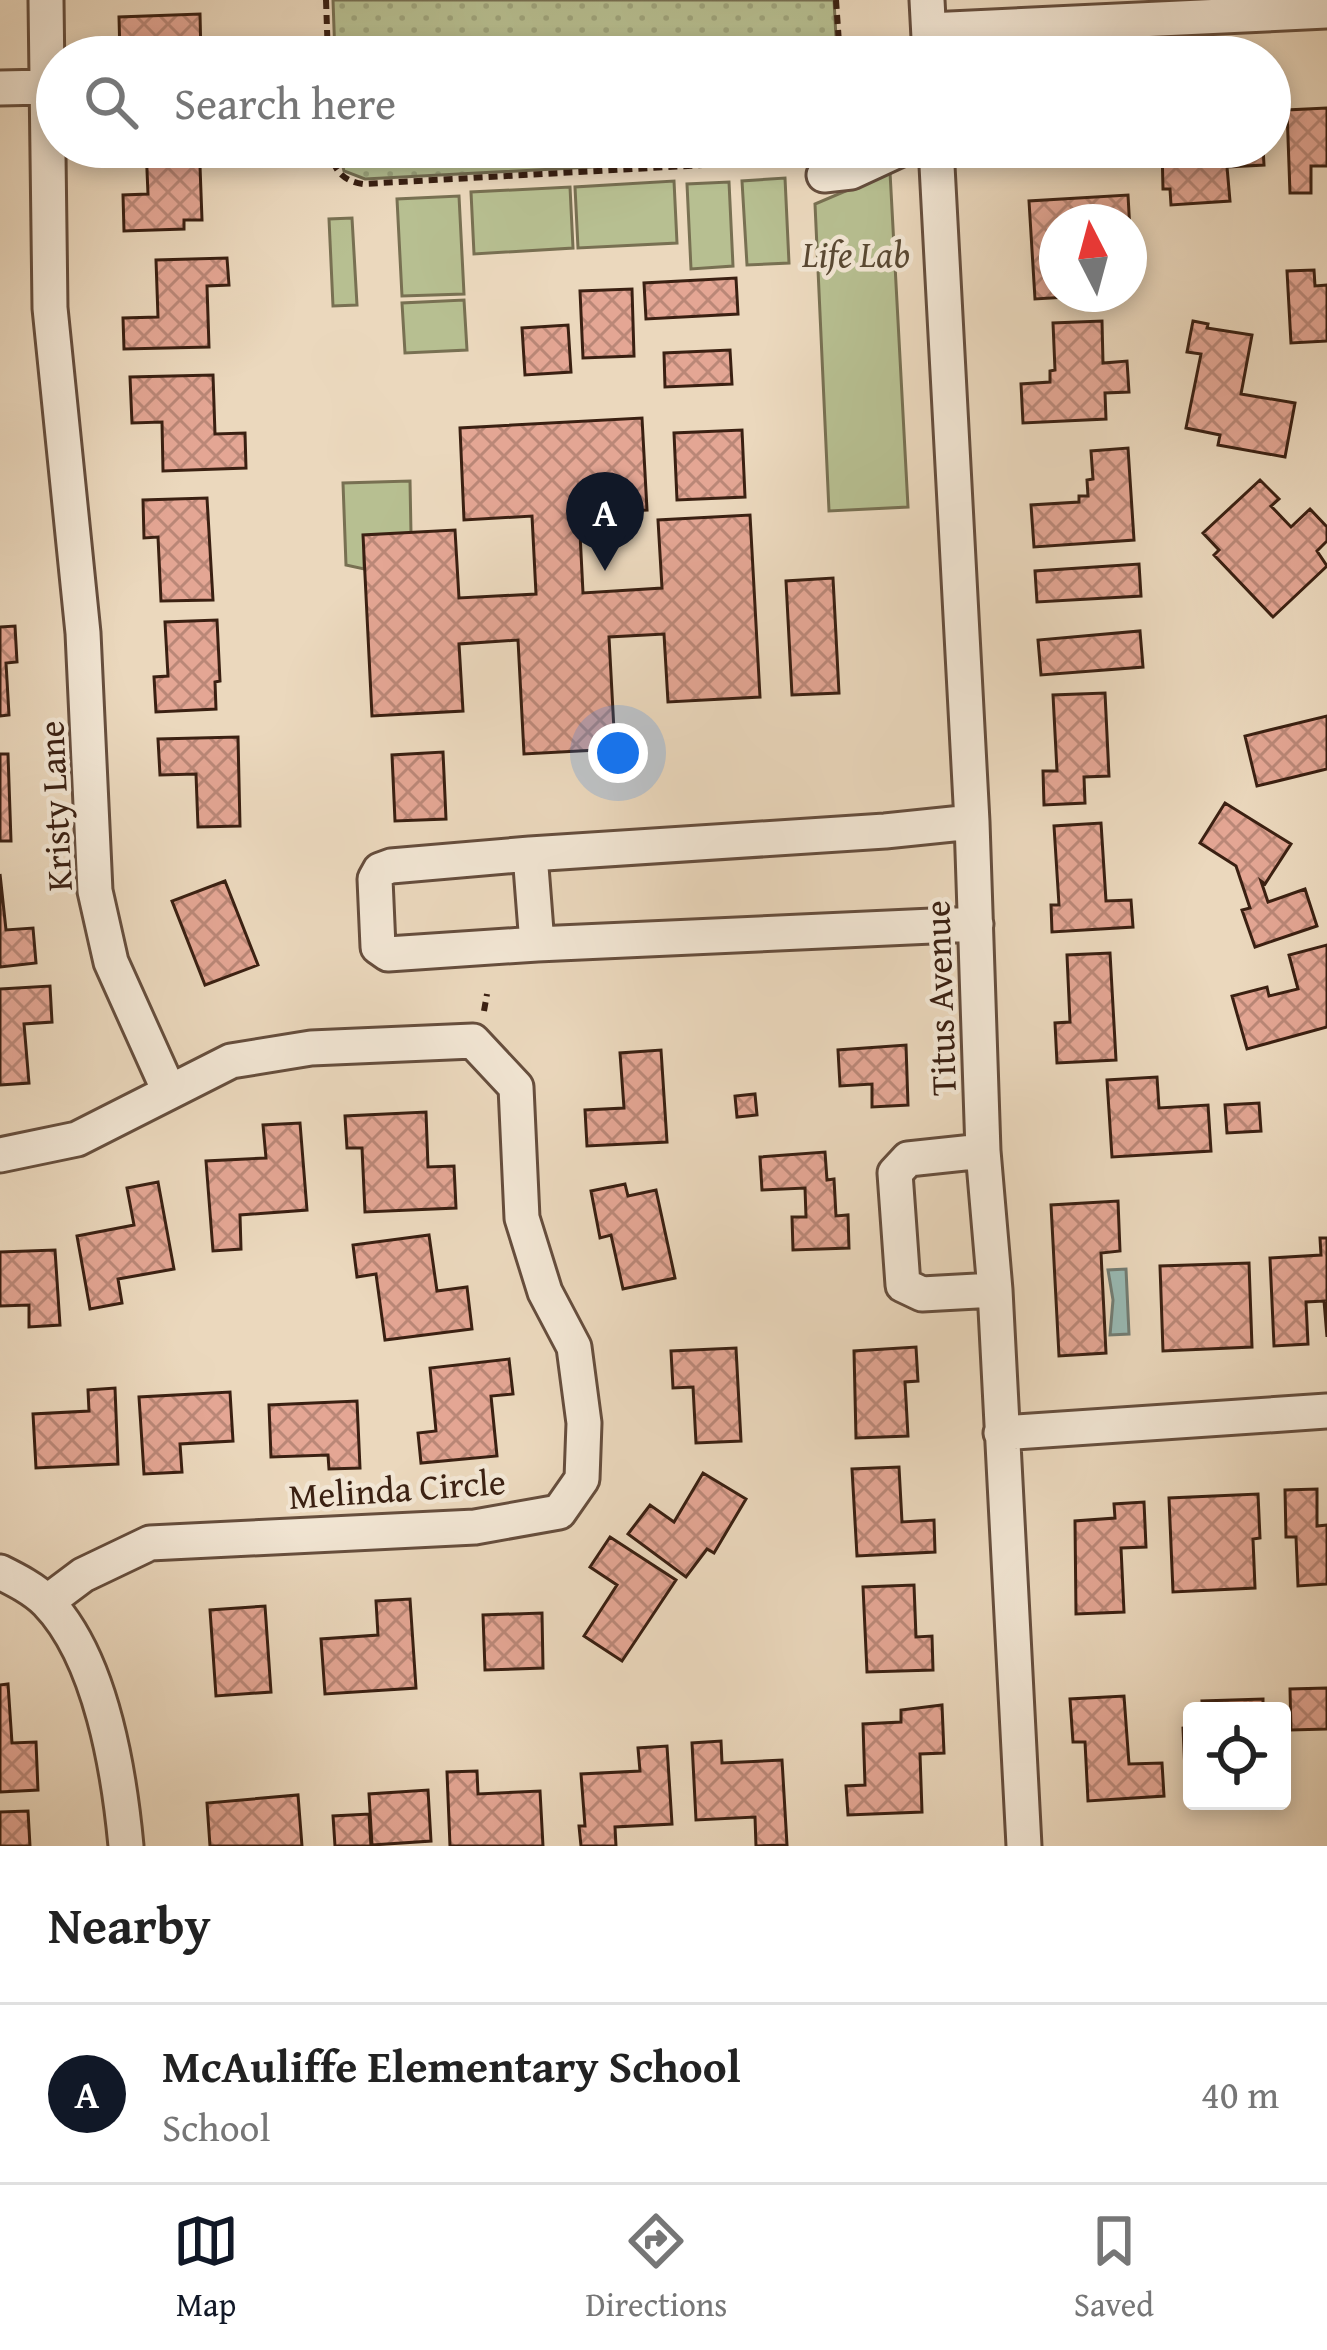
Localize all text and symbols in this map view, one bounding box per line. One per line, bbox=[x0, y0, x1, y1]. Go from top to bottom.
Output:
search box bbox=[36, 36, 1291, 168]
icon: search bbox=[78, 69, 144, 135]
text: Search here bbox=[174, 70, 396, 135]
north arrow bbox=[1039, 204, 1147, 312]
park label: Life Lab bbox=[801, 227, 910, 280]
pin: A bbox=[566, 472, 644, 571]
street label: Kristy Lane bbox=[23, 719, 85, 893]
your location bbox=[588, 723, 648, 783]
street label: Titus Avenue bbox=[909, 899, 969, 1097]
street label: Melinda Circle bbox=[287, 1454, 507, 1522]
map controls bbox=[1183, 1702, 1291, 1810]
button: locate bbox=[1183, 1702, 1291, 1810]
text: Nearby bbox=[48, 1887, 211, 1962]
text: McAuliffe Elementary School bbox=[162, 2033, 741, 2098]
text: A bbox=[75, 2065, 99, 2122]
text: 40 m bbox=[1201, 2065, 1279, 2122]
text: School bbox=[162, 2098, 270, 2155]
tab: Map bbox=[173, 2208, 239, 2328]
tab: Directions bbox=[586, 2208, 727, 2328]
tab: Saved bbox=[1074, 2208, 1154, 2328]

